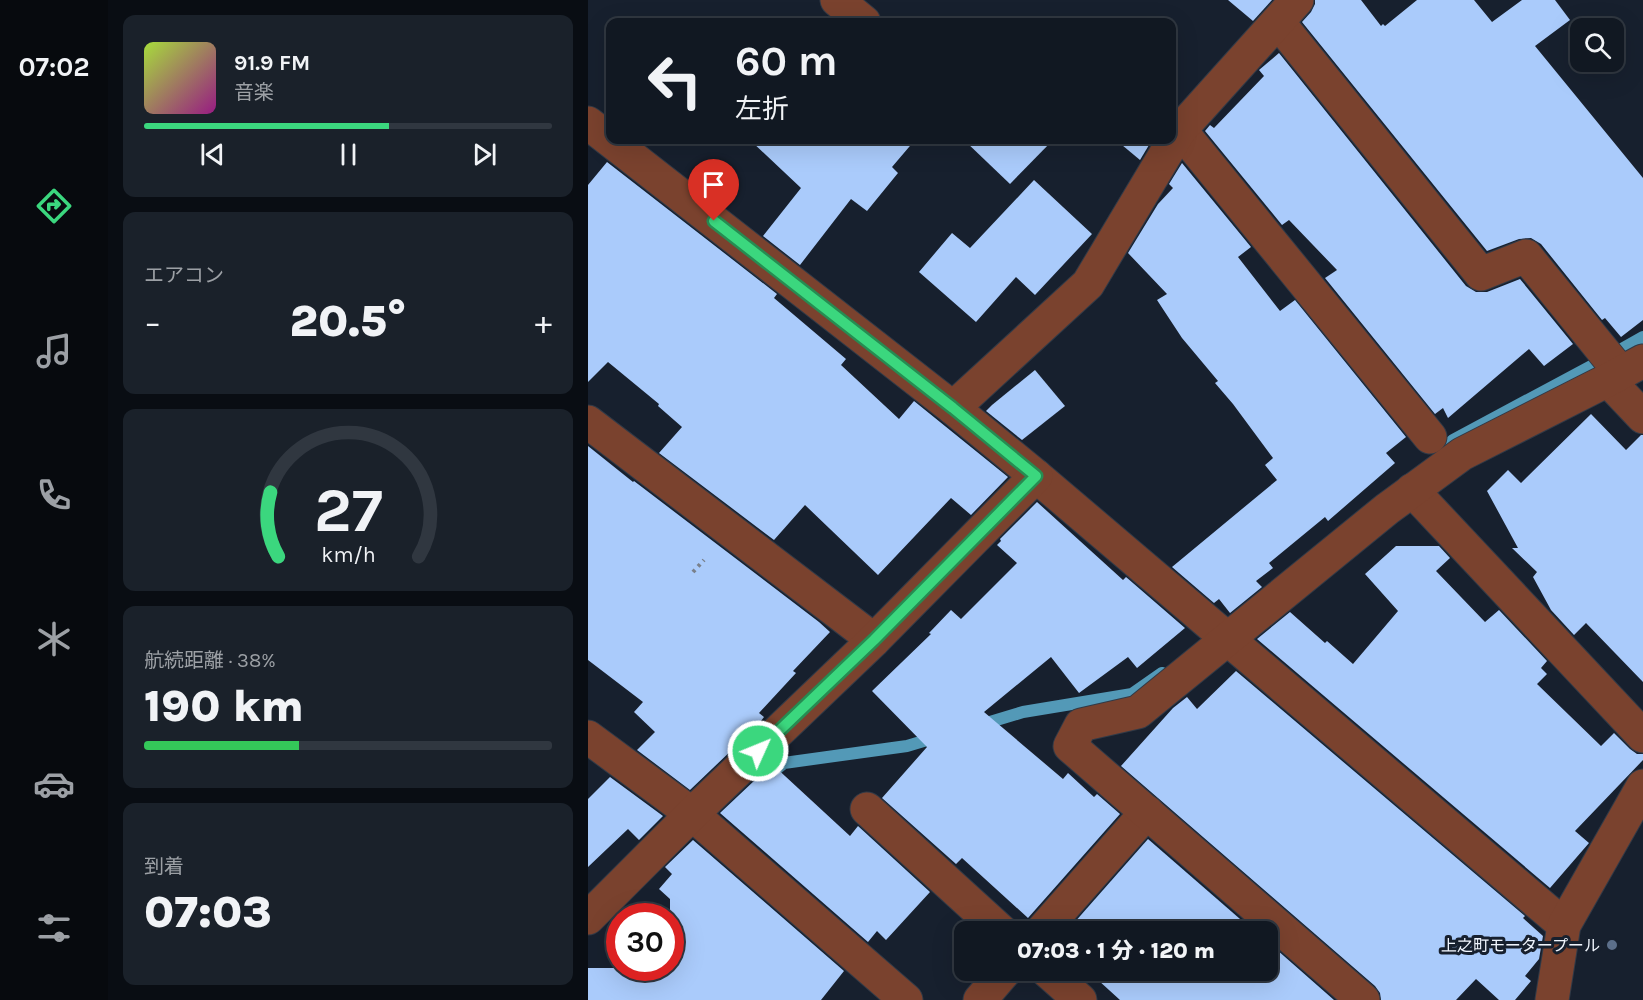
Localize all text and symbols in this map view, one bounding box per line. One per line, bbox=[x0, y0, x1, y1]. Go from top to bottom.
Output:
map controls bbox=[1570, 18, 1624, 72]
button: search bbox=[1570, 18, 1624, 72]
text: 60 m bbox=[735, 36, 838, 86]
icon: left bbox=[636, 42, 714, 120]
text: 91.9 FM bbox=[234, 50, 310, 76]
text: 07:02 bbox=[18, 51, 90, 83]
text: 音楽 bbox=[234, 81, 274, 104]
text: 左折 bbox=[735, 93, 789, 125]
icon: previous bbox=[196, 138, 229, 171]
icon: pause bbox=[332, 138, 365, 171]
icon: next bbox=[468, 138, 501, 171]
pin bbox=[688, 159, 739, 221]
icon: arrive bbox=[697, 168, 730, 201]
icon: directions bbox=[33, 185, 75, 227]
text: エアコン bbox=[144, 264, 224, 287]
text: 20.5° bbox=[290, 295, 406, 347]
text: − bbox=[144, 303, 161, 341]
text: + bbox=[535, 303, 552, 341]
icon: music bbox=[33, 330, 75, 372]
icon: phone bbox=[33, 474, 75, 516]
text: 27 bbox=[314, 474, 382, 547]
text: km/h bbox=[321, 542, 375, 567]
icon: climate bbox=[33, 618, 75, 660]
text: 航続距離 · 38% bbox=[144, 649, 276, 672]
text: 190 km bbox=[144, 680, 304, 732]
position arrow bbox=[726, 719, 790, 783]
icon: car bbox=[33, 763, 75, 805]
text: 到着 bbox=[144, 855, 184, 878]
text: 07:03 bbox=[144, 886, 272, 938]
speed limit sign: 30 bbox=[606, 903, 684, 981]
icon: filters bbox=[33, 907, 75, 949]
place label: 上之町モータープール bbox=[1441, 936, 1600, 955]
text: 07:03 · 1 分 · 120 m bbox=[1017, 938, 1215, 964]
marker: 上之町モータープール bbox=[1605, 938, 1619, 952]

